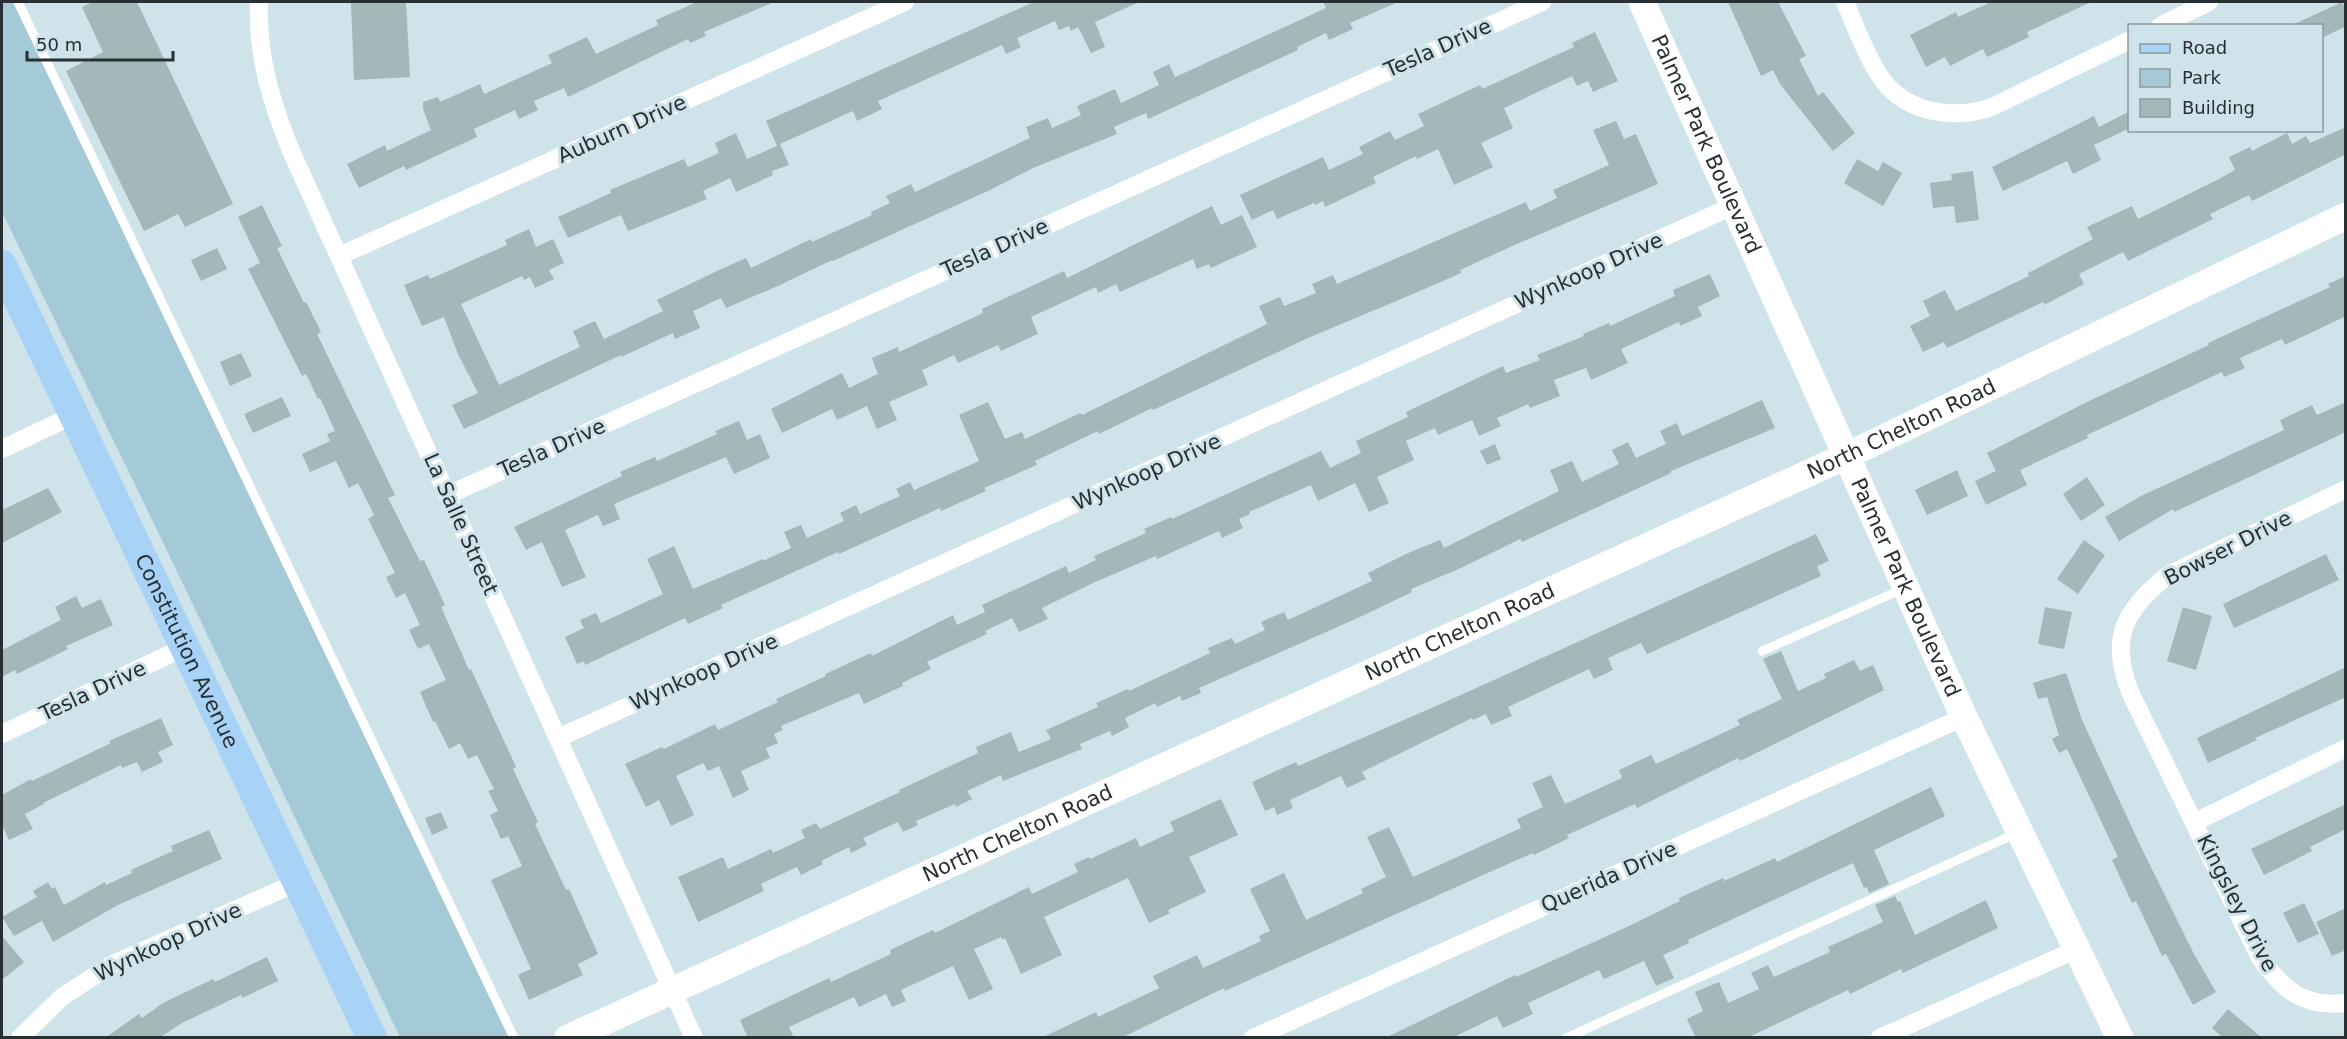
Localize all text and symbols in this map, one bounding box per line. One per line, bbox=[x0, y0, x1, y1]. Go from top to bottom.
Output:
street label: Tesla Drive bbox=[1380, 14, 1495, 83]
scale bar bbox=[27, 24, 172, 62]
legend bbox=[2128, 24, 2323, 132]
street label: Palmer Park Boulevard bbox=[1646, 31, 1766, 257]
text: 50 m bbox=[36, 34, 82, 55]
text: Road bbox=[2182, 37, 2227, 58]
text: Park bbox=[2182, 67, 2221, 88]
street label: Auburn Drive bbox=[554, 90, 690, 168]
text: Building bbox=[2182, 97, 2255, 118]
street label: Tesla Drive bbox=[937, 214, 1052, 283]
street label: Wynkoop Drive bbox=[1511, 228, 1667, 314]
street label: North Chelton Road bbox=[1803, 374, 2000, 484]
street label: Tesla Drive bbox=[494, 414, 609, 483]
street label: Wynkoop Drive bbox=[1069, 429, 1225, 515]
street label: La Salle Street bbox=[419, 449, 503, 599]
street label: Palmer Park Boulevard bbox=[1846, 474, 1965, 701]
street label: Bowser Drive bbox=[2160, 506, 2296, 590]
street label: Constitution Avenue bbox=[130, 550, 243, 752]
street label: North Chelton Road bbox=[1361, 578, 1559, 685]
street label: Wynkoop Drive bbox=[626, 629, 782, 715]
street label: Tesla Drive bbox=[35, 656, 150, 726]
street label: North Chelton Road bbox=[919, 780, 1116, 887]
street label: Kingsley Drive bbox=[2192, 830, 2282, 976]
street label: Querida Drive bbox=[1537, 836, 1681, 918]
street label: Wynkoop Drive bbox=[91, 897, 245, 987]

